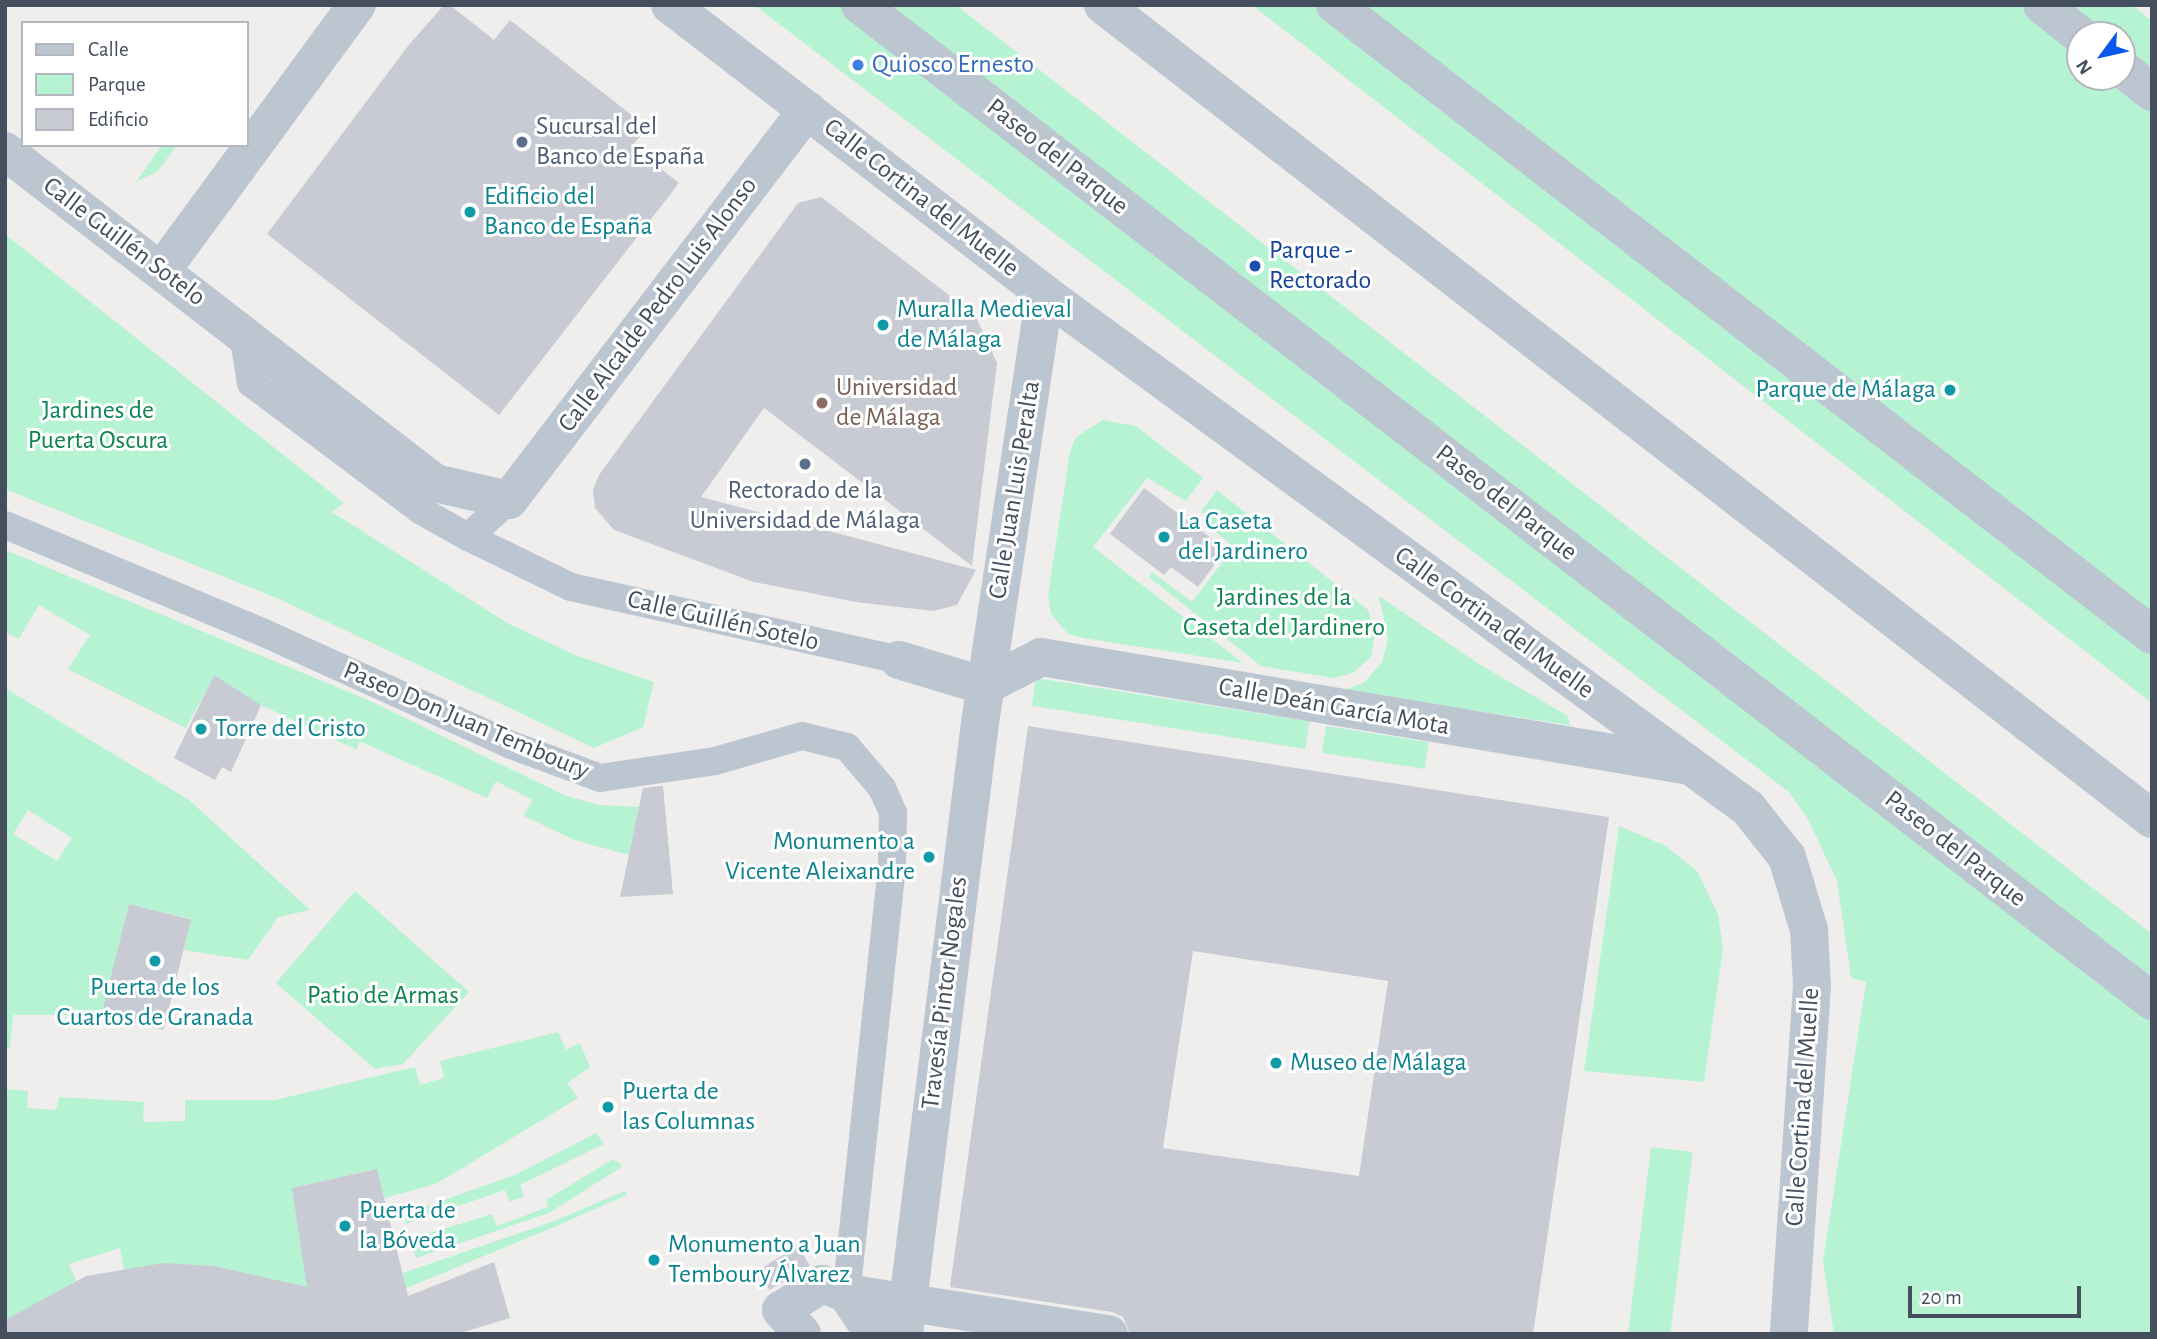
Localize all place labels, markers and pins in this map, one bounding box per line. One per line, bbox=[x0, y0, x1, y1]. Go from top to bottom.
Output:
place label: Quiosco Ernesto bbox=[872, 49, 1034, 81]
marker: Quiosco Ernesto bbox=[850, 57, 866, 73]
place label: Sucursal del Banco de España bbox=[536, 111, 705, 172]
marker: Sucursal del Banco de España bbox=[514, 134, 530, 150]
place label: Edificio del Banco de España bbox=[484, 181, 653, 242]
marker: Edificio del Banco de España bbox=[462, 204, 478, 220]
place label: Parque - Rectorado bbox=[1269, 235, 1371, 296]
marker: Parque - Rectorado bbox=[1247, 258, 1263, 274]
place label: Muralla Medieval de Málaga bbox=[897, 294, 1072, 356]
marker: Muralla Medieval de Málaga bbox=[875, 317, 891, 333]
place label: Universidad de Málaga bbox=[836, 372, 957, 434]
place label: Parque de Málaga bbox=[1755, 374, 1936, 406]
marker: Parque de Málaga bbox=[1942, 382, 1958, 398]
marker: Universidad de Málaga bbox=[814, 395, 830, 411]
marker: Rectorado de la Universidad de Málaga bbox=[797, 456, 813, 472]
place label: Rectorado de la Universidad de Málaga bbox=[690, 475, 920, 536]
place label: La Caseta del Jardinero bbox=[1178, 506, 1308, 568]
marker: La Caseta del Jardinero bbox=[1156, 529, 1172, 545]
place label: Torre del Cristo bbox=[215, 713, 366, 745]
marker: Torre del Cristo bbox=[193, 721, 209, 737]
place label: Monumento a Vicente Aleixandre bbox=[725, 826, 915, 888]
marker: Monumento a Vicente Aleixandre bbox=[921, 849, 937, 865]
marker: Puerta de los Cuartos de Granada bbox=[147, 953, 163, 969]
place label: Puerta de los Cuartos de Granada bbox=[57, 972, 253, 1034]
place label: Museo de Málaga bbox=[1290, 1047, 1467, 1079]
marker: Museo de Málaga bbox=[1268, 1055, 1284, 1071]
place label: Puerta de las Columnas bbox=[622, 1076, 755, 1138]
marker: Puerta de las Columnas bbox=[600, 1099, 616, 1115]
place label: Puerta de la Bóveda bbox=[359, 1195, 456, 1256]
marker: Puerta de la Bóveda bbox=[337, 1218, 353, 1234]
place label: Monumento a Juan Temboury Álvarez bbox=[668, 1229, 861, 1290]
marker: Monumento a Juan Temboury Álvarez bbox=[646, 1252, 662, 1268]

